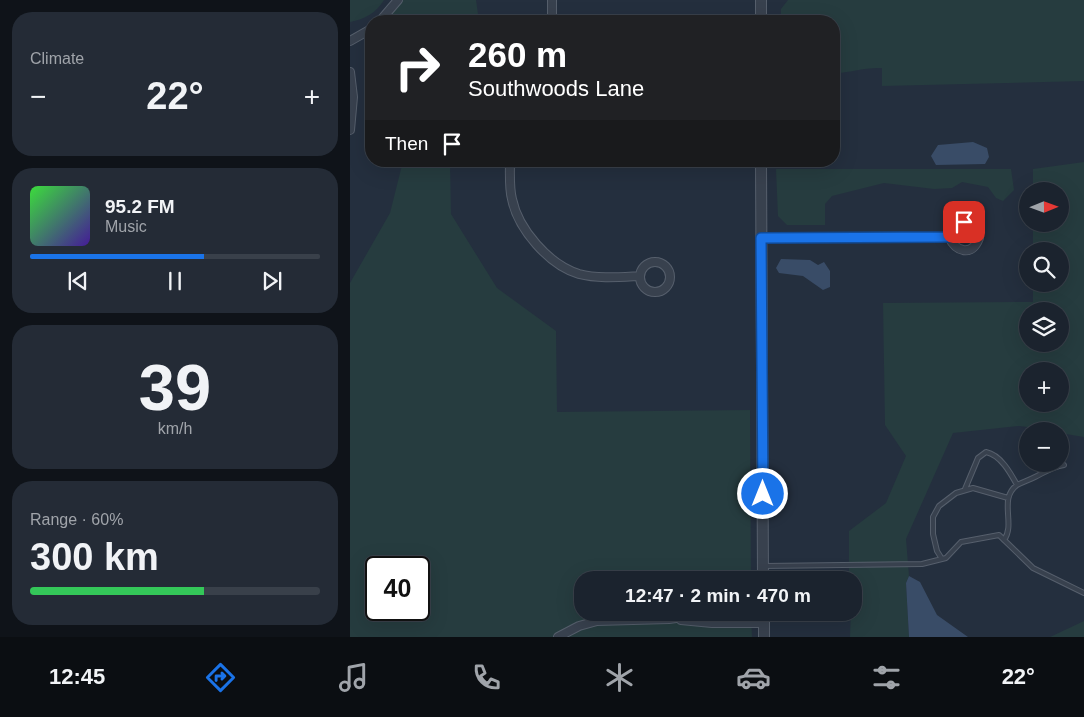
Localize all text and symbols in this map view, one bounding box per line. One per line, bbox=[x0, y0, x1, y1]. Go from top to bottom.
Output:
icon: right bbox=[385, 35, 450, 100]
text: 260 m bbox=[468, 35, 567, 74]
text: Climate bbox=[30, 50, 84, 67]
text: 22° bbox=[146, 75, 204, 117]
text: Southwoods Lane bbox=[468, 76, 644, 101]
text: − bbox=[30, 81, 46, 112]
text: + bbox=[304, 81, 320, 112]
icon: arrive bbox=[438, 130, 466, 158]
text: Then bbox=[385, 133, 428, 154]
north arrow bbox=[1019, 182, 1069, 232]
map controls bbox=[1019, 182, 1069, 472]
text: 95.2 FM bbox=[105, 196, 175, 217]
pin bbox=[943, 201, 985, 243]
icon: arrive bbox=[950, 208, 978, 236]
text: Music bbox=[105, 218, 147, 235]
button: search bbox=[1019, 242, 1069, 292]
icon: previous bbox=[64, 267, 92, 295]
icon: pause bbox=[161, 267, 189, 295]
icon: next bbox=[258, 267, 286, 295]
button: layers bbox=[1019, 302, 1069, 352]
text: 39 bbox=[139, 351, 211, 424]
button: + bbox=[1019, 362, 1069, 412]
text: km/h bbox=[158, 420, 192, 437]
button: − bbox=[1019, 422, 1069, 472]
position arrow bbox=[736, 467, 788, 519]
text: Range · 60% bbox=[30, 511, 123, 528]
text: 300 km bbox=[30, 536, 159, 578]
speed limit sign: 40 bbox=[365, 556, 430, 621]
text: 12:47 · 2 min · 470 m bbox=[625, 585, 811, 606]
icon: directions bbox=[203, 660, 238, 695]
icon: music bbox=[336, 660, 371, 695]
icon: phone bbox=[469, 660, 504, 695]
icon: climate bbox=[602, 660, 637, 695]
icon: car bbox=[736, 660, 771, 695]
icon: filters bbox=[869, 660, 904, 695]
text: 12:45 bbox=[49, 664, 105, 689]
text: 22° bbox=[1002, 664, 1035, 689]

